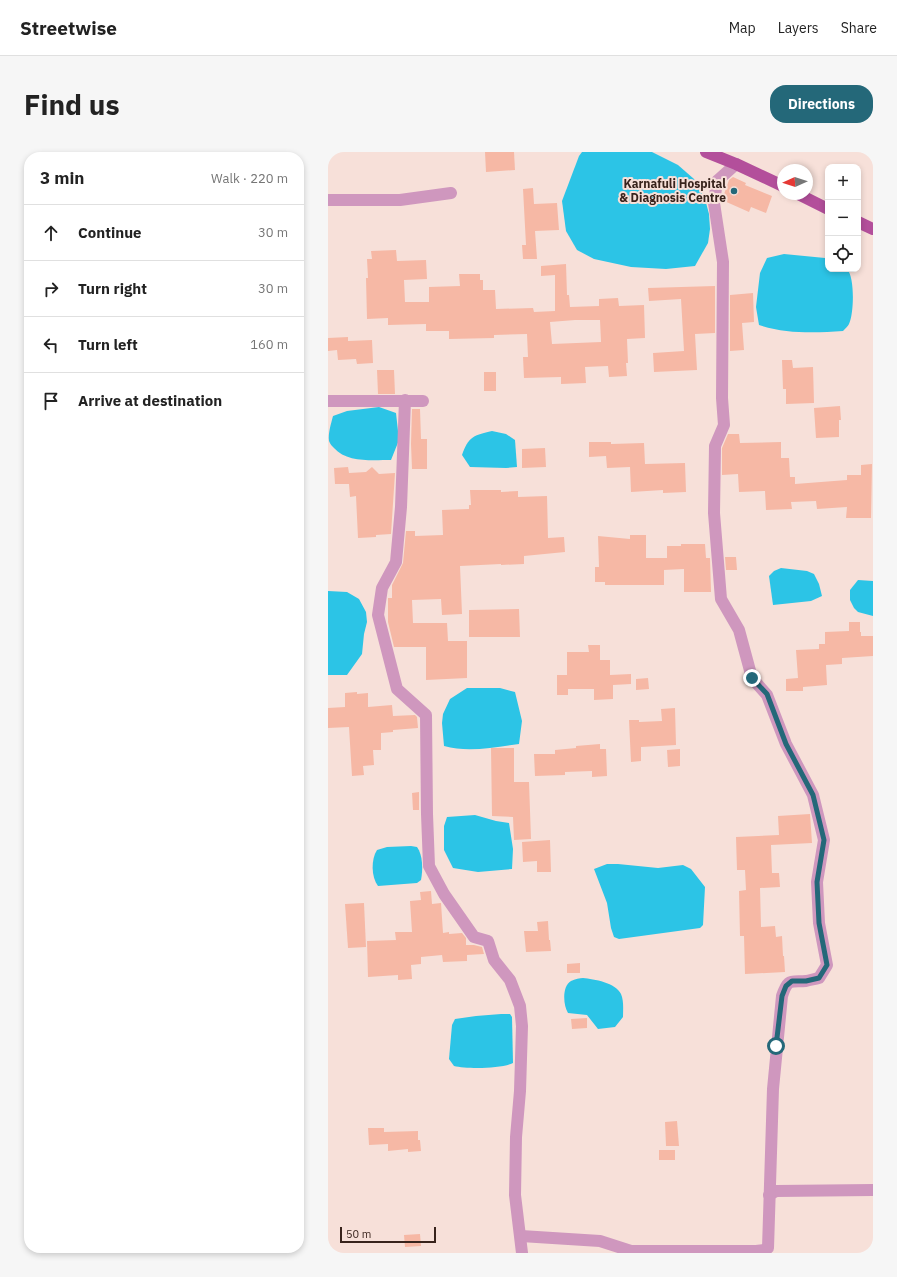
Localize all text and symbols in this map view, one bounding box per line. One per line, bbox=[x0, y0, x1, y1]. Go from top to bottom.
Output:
text: Streetwise bbox=[20, 16, 117, 40]
text: Map bbox=[729, 19, 756, 37]
text: Layers bbox=[778, 19, 819, 37]
text: Share bbox=[841, 19, 877, 37]
button: Directions bbox=[770, 85, 873, 123]
text: Find us bbox=[24, 86, 120, 123]
north arrow bbox=[777, 164, 813, 200]
map controls bbox=[825, 164, 861, 272]
button: + bbox=[825, 164, 861, 200]
text: 3 min bbox=[40, 167, 84, 189]
text: Walk · 220 m bbox=[211, 170, 288, 187]
place label: Karnafuli Hospital & Diagnosis Centre bbox=[619, 176, 726, 205]
marker: Karnafuli Hospital & Diagnosis Centre bbox=[729, 186, 739, 196]
button: − bbox=[825, 200, 861, 236]
icon: ahead bbox=[40, 222, 62, 244]
text: Continue bbox=[78, 223, 142, 242]
text: 30 m bbox=[258, 224, 288, 241]
button: locate bbox=[825, 236, 861, 272]
icon: right bbox=[40, 278, 62, 300]
text: Turn right bbox=[78, 279, 147, 298]
text: 30 m bbox=[258, 280, 288, 297]
icon: left bbox=[40, 334, 62, 356]
text: Turn left bbox=[78, 335, 138, 354]
text: 160 m bbox=[250, 336, 288, 353]
icon: arrive bbox=[40, 390, 62, 412]
text: Arrive at destination bbox=[78, 391, 222, 410]
route end bbox=[743, 669, 761, 687]
route start bbox=[767, 1037, 785, 1055]
scale bar bbox=[340, 1225, 436, 1244]
text: 50 m bbox=[346, 1227, 371, 1241]

